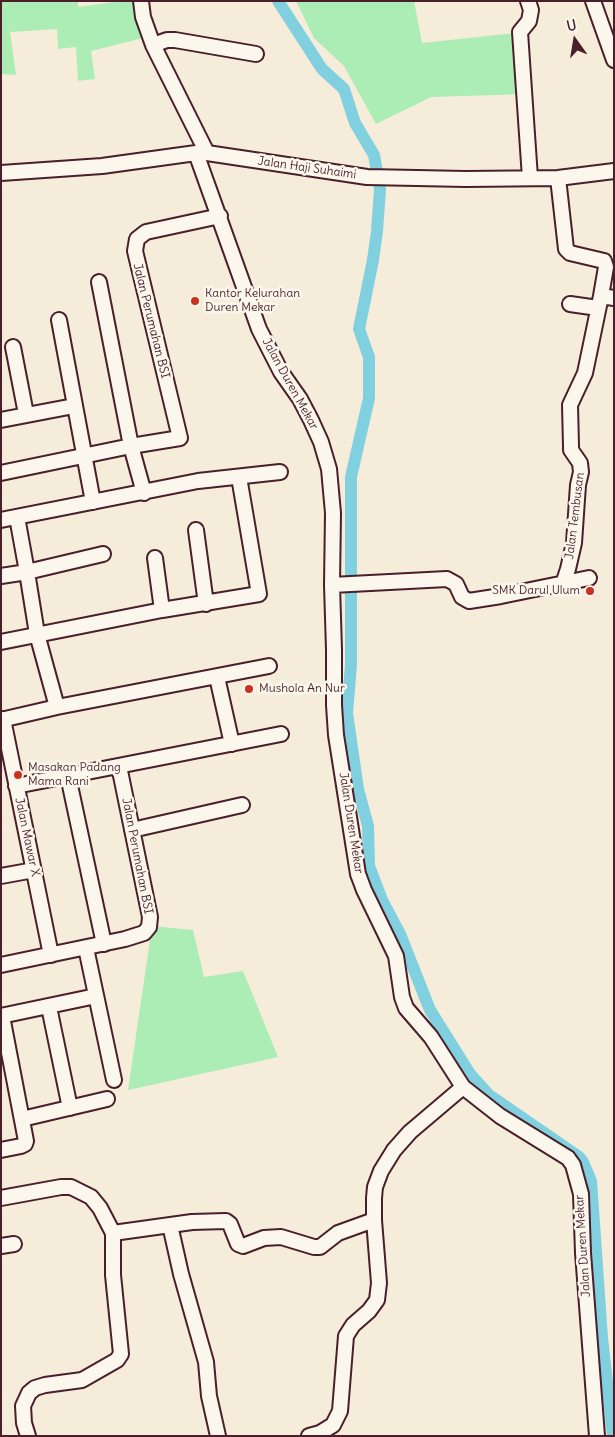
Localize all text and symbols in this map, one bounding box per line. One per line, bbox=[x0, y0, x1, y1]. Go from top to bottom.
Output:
north arrow bbox=[550, 15, 600, 65]
text: U bbox=[565, 16, 578, 35]
street label: Jalan Haji Suhaimi bbox=[257, 154, 357, 182]
street label: Jalan Perumahan BSI bbox=[130, 262, 172, 380]
place label: Kantor Kelurahan Duren Mekar bbox=[205, 287, 300, 315]
marker: Kantor Kelurahan Duren Mekar bbox=[189, 295, 201, 307]
street label: Jalan Duren Mekar bbox=[259, 336, 321, 432]
street label: Jalan Tembusan bbox=[563, 472, 587, 560]
place label: SMK Darul Ulum bbox=[492, 584, 580, 598]
marker: SMK Darul Ulum bbox=[584, 585, 596, 597]
place label: Mushola An Nur bbox=[259, 682, 345, 696]
marker: Mushola An Nur bbox=[243, 683, 255, 695]
place label: Masakan Padang Mama Rani bbox=[28, 761, 121, 789]
marker: Masakan Padang Mama Rani bbox=[12, 769, 24, 781]
street label: Jalan Duren Mekar bbox=[336, 771, 366, 875]
street label: Jalan Mawar X bbox=[12, 796, 42, 878]
street label: Jalan Perumahan BSI bbox=[119, 797, 155, 915]
street label: Jalan Duren Mekar bbox=[572, 1194, 594, 1298]

